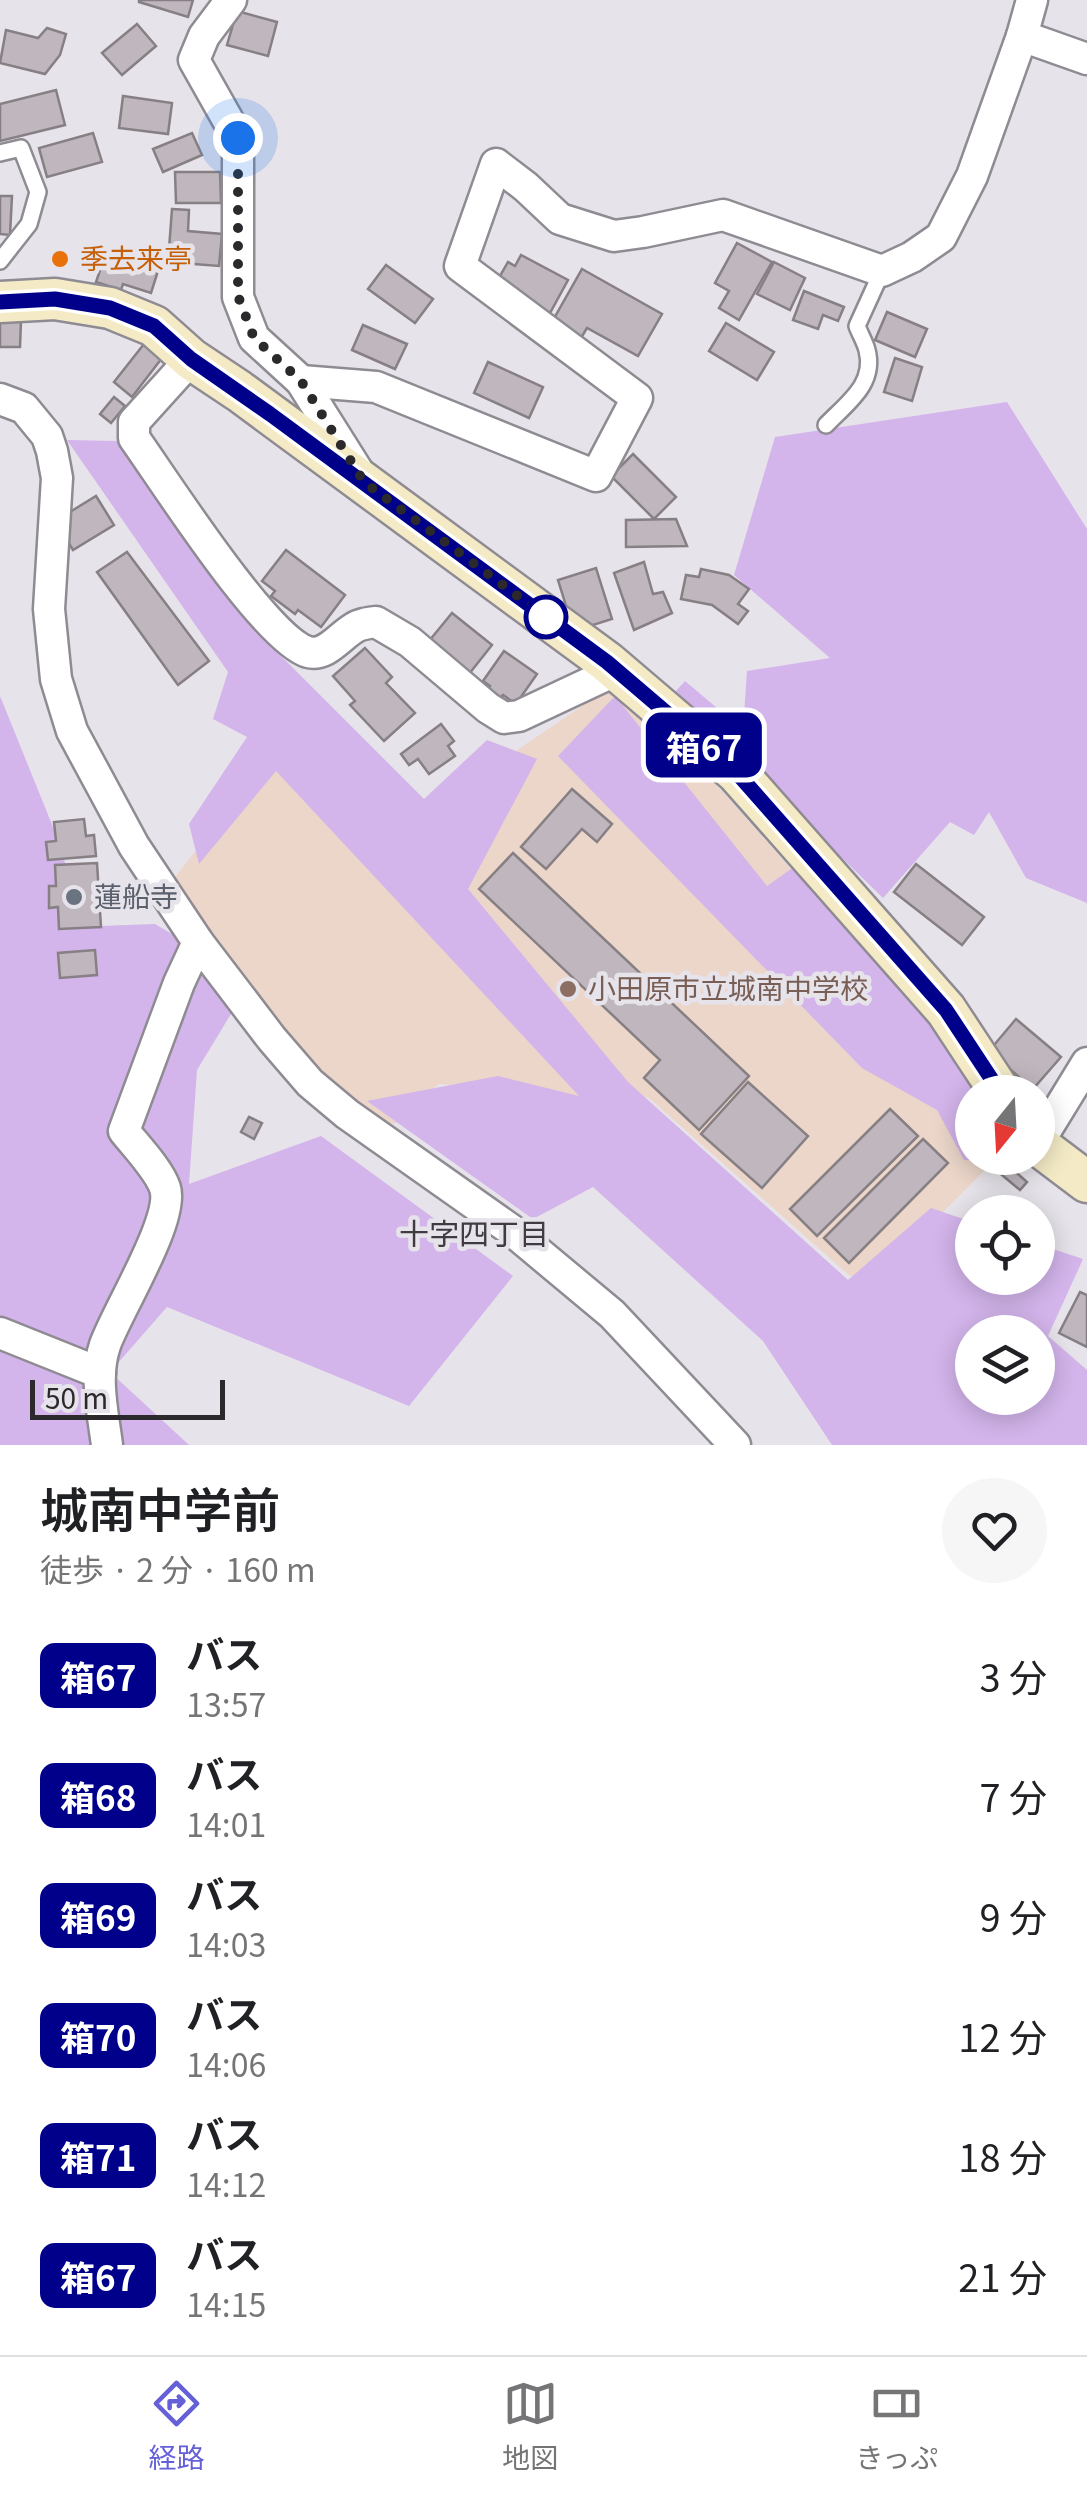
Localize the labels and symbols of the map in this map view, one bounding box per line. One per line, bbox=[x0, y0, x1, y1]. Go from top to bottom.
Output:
your location bbox=[213, 113, 263, 163]
place label: 季去来亭 bbox=[80, 237, 192, 277]
marker: 季去来亭 bbox=[49, 248, 71, 270]
unlabelled marker bbox=[525, 596, 567, 638]
line badge: 箱67 bbox=[646, 712, 762, 778]
place label: 蓮船寺 bbox=[94, 875, 178, 915]
marker: 蓮船寺 bbox=[63, 886, 85, 908]
place label: 小田原市立城南中学校 bbox=[588, 967, 868, 1007]
marker: 小田原市立城南中学校 bbox=[557, 978, 579, 1000]
north arrow bbox=[955, 1075, 1055, 1175]
district label: 十字四丁目 bbox=[399, 1210, 549, 1254]
scale bar bbox=[30, 1375, 225, 1420]

